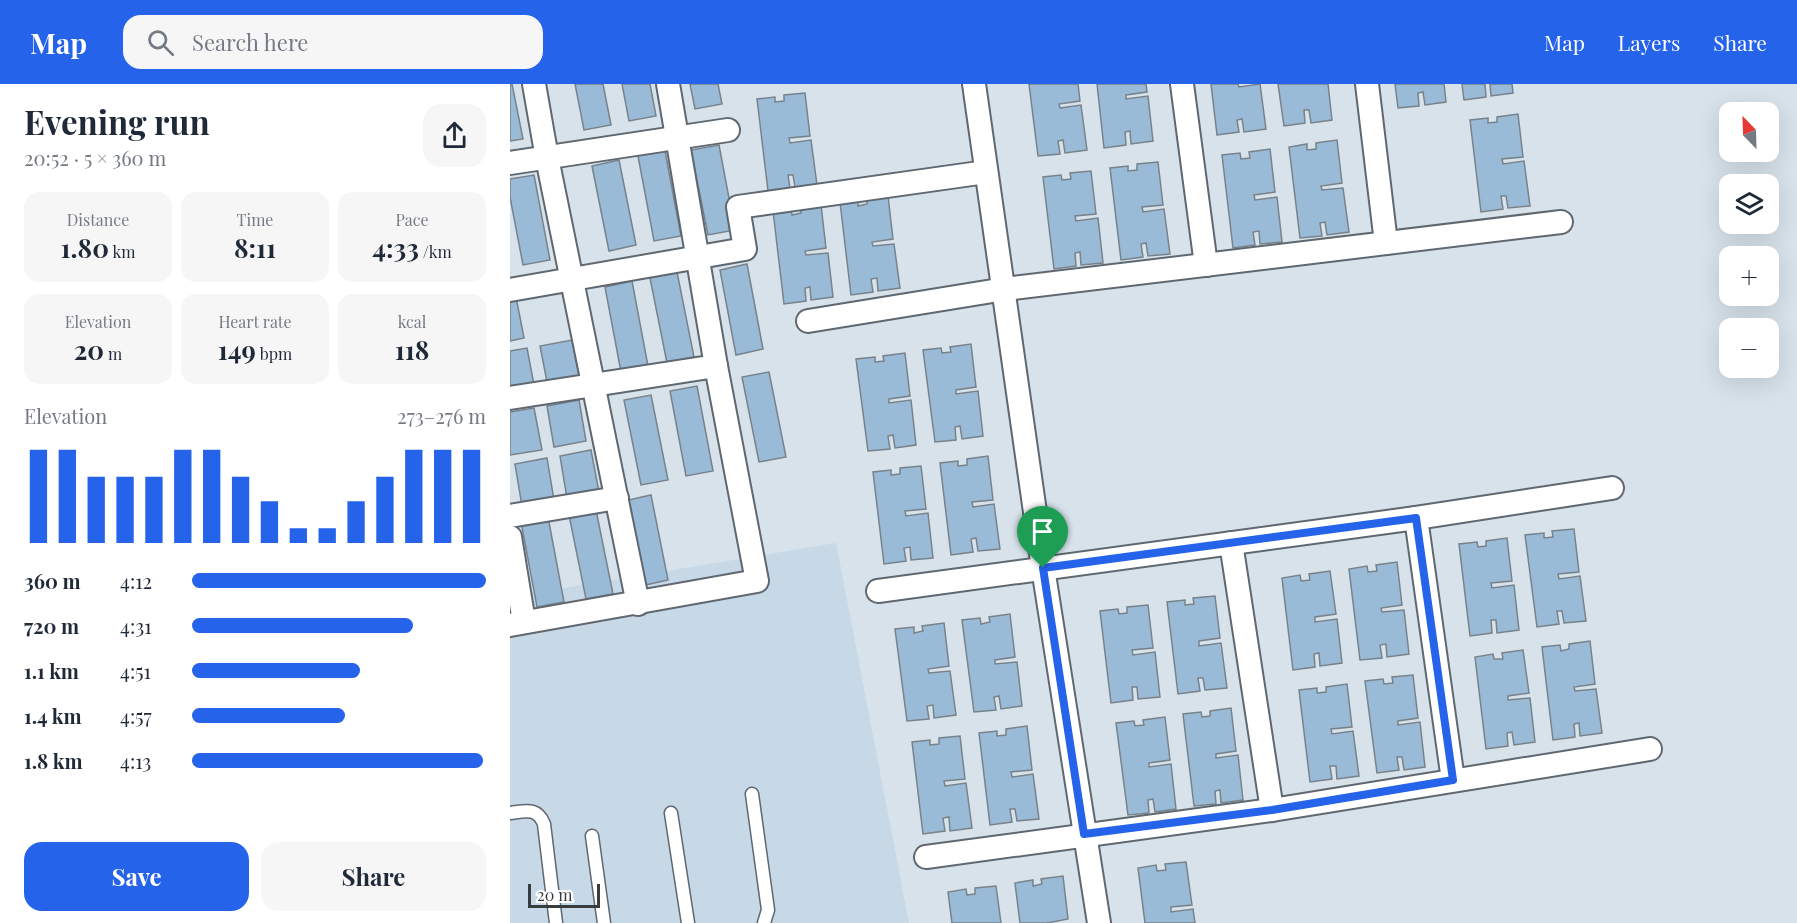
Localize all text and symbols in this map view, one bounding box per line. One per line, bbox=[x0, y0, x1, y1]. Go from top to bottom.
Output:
search box bbox=[123, 15, 543, 69]
text: Map bbox=[30, 24, 87, 61]
icon: search bbox=[144, 26, 177, 59]
text: Search here bbox=[192, 27, 308, 57]
text: Map bbox=[1544, 28, 1585, 56]
text: Layers bbox=[1618, 28, 1680, 56]
text: Share bbox=[1713, 28, 1767, 56]
text: Evening run bbox=[24, 99, 210, 143]
north arrow bbox=[1719, 102, 1779, 162]
map controls bbox=[1719, 102, 1779, 378]
button: share bbox=[423, 104, 486, 167]
text: 20:52 · 5 × 360 m bbox=[24, 144, 166, 171]
button: layers bbox=[1719, 174, 1779, 234]
text: Distance bbox=[67, 209, 129, 230]
text: Time bbox=[237, 209, 273, 230]
text: Pace bbox=[395, 209, 429, 230]
text: 1.80 bbox=[61, 230, 109, 265]
text: 8:11 bbox=[234, 230, 276, 265]
text: 4:33 bbox=[372, 230, 419, 265]
text: km bbox=[109, 241, 135, 262]
text: /km bbox=[419, 241, 452, 262]
button: + bbox=[1719, 246, 1779, 306]
text: Elevation bbox=[65, 311, 131, 332]
text: Heart rate bbox=[218, 311, 292, 332]
text: kcal bbox=[398, 311, 426, 332]
button: − bbox=[1719, 318, 1779, 378]
text: 20 bbox=[74, 332, 104, 367]
text: 149 bbox=[218, 332, 256, 367]
text: 118 bbox=[395, 332, 429, 367]
text: m bbox=[104, 343, 122, 364]
text: bpm bbox=[256, 343, 292, 364]
text: Elevation bbox=[24, 402, 107, 429]
text: 273–276 m bbox=[397, 402, 486, 429]
pin bbox=[1017, 506, 1068, 568]
icon: arrive bbox=[1026, 515, 1059, 548]
text: 360 m bbox=[24, 567, 81, 594]
text: 4:12 bbox=[120, 567, 152, 594]
text: 720 m bbox=[24, 612, 79, 639]
text: 4:31 bbox=[120, 612, 152, 639]
text: 1.1 km bbox=[24, 657, 79, 684]
text: 4:51 bbox=[120, 657, 151, 684]
text: 1.4 km bbox=[24, 702, 82, 729]
text: 4:57 bbox=[120, 702, 152, 729]
text: 1.8 km bbox=[24, 747, 83, 774]
text: 4:13 bbox=[120, 747, 151, 774]
button: Save bbox=[24, 842, 249, 911]
button: Share bbox=[261, 842, 486, 911]
scale bar bbox=[528, 881, 600, 908]
text: 20 m bbox=[537, 884, 572, 905]

